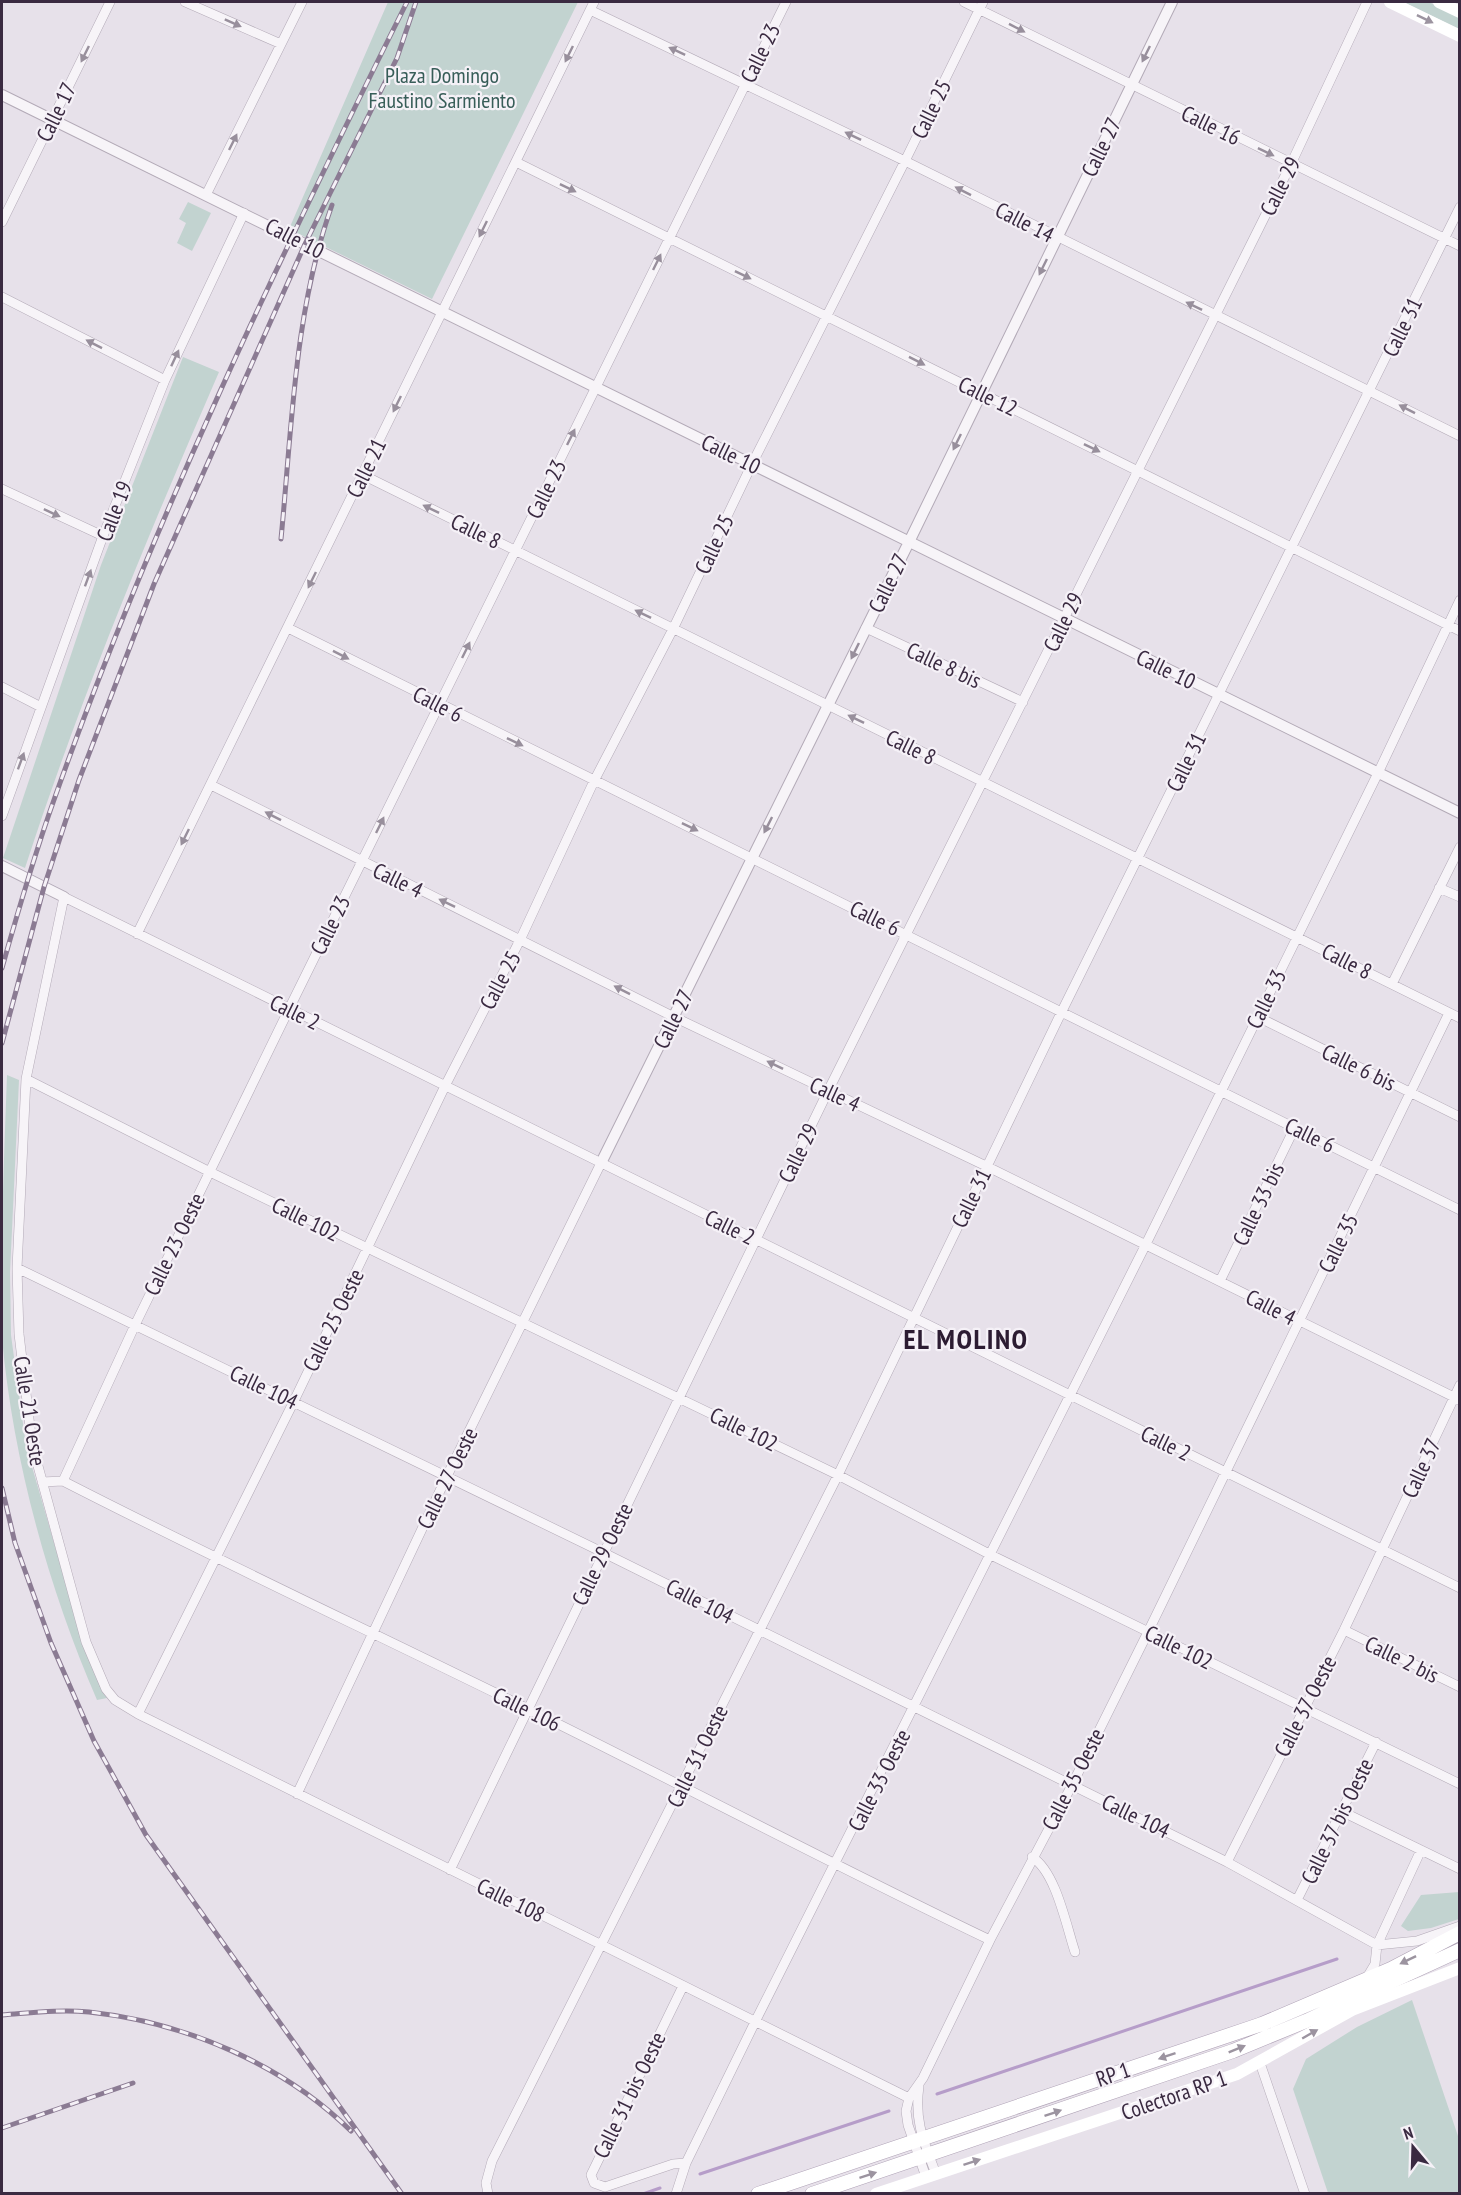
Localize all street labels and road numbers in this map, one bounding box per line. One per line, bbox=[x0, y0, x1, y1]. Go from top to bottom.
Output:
street label: Calle 23 bbox=[734, 19, 786, 87]
street label: Calle 25 bbox=[905, 75, 957, 143]
street label: Calle 17 bbox=[30, 78, 82, 146]
street label: Calle 16 bbox=[1177, 99, 1245, 151]
street label: Calle 27 bbox=[1075, 113, 1127, 181]
street label: Calle 29 bbox=[1253, 152, 1307, 220]
street label: Calle 14 bbox=[991, 195, 1059, 249]
street label: Calle 10 bbox=[261, 211, 329, 265]
street label: Calle 31 bbox=[1376, 293, 1428, 361]
street label: Calle 12 bbox=[954, 370, 1022, 422]
street label: Calle 10 bbox=[697, 428, 765, 480]
street label: Calle 21 bbox=[340, 434, 392, 502]
street label: Calle 23 bbox=[520, 455, 572, 523]
street label: Calle 19 bbox=[90, 477, 138, 545]
street label: Calle 8 bbox=[446, 507, 506, 555]
street label: Calle 25 bbox=[688, 510, 740, 578]
street label: Calle 27 bbox=[862, 549, 914, 617]
street label: Calle 29 bbox=[1037, 588, 1089, 656]
street label: Calle 8 bis bbox=[902, 636, 986, 694]
street label: Calle 10 bbox=[1132, 643, 1200, 695]
street label: Calle 6 bbox=[408, 680, 468, 728]
street label: Calle 8 bbox=[881, 723, 941, 771]
street label: Calle 31 bbox=[1160, 728, 1212, 796]
street label: Calle 4 bbox=[368, 856, 428, 904]
street label: Calle 23 bbox=[304, 891, 356, 959]
street label: Calle 6 bbox=[845, 894, 905, 942]
street label: Calle 8 bbox=[1317, 937, 1377, 985]
street label: Calle 25 bbox=[473, 946, 527, 1014]
street label: Calle 33 bbox=[1240, 965, 1292, 1033]
street label: Calle 27 bbox=[647, 985, 699, 1053]
street label: Calle 2 bbox=[265, 988, 325, 1036]
street label: Calle 6 bis bbox=[1317, 1037, 1401, 1097]
street label: Calle 4 bbox=[805, 1070, 865, 1118]
street label: Calle 6 bbox=[1280, 1111, 1340, 1159]
street label: Calle 29 bbox=[772, 1119, 824, 1187]
street label: Calle 33 bis bbox=[1226, 1158, 1290, 1250]
street label: Calle 31 bbox=[945, 1164, 997, 1232]
street label: Calle 23 Oeste bbox=[137, 1188, 211, 1300]
street label: Calle 102 bbox=[267, 1191, 345, 1247]
street label: Calle 2 bbox=[700, 1203, 760, 1251]
street label: Calle 35 bbox=[1312, 1209, 1364, 1277]
street label: Calle 25 Oeste bbox=[296, 1264, 370, 1376]
street label: Calle 4 bbox=[1241, 1283, 1301, 1331]
street label: Calle 21 Oeste bbox=[8, 1354, 52, 1468]
street label: Calle 104 bbox=[225, 1359, 303, 1415]
street label: Calle 102 bbox=[705, 1401, 783, 1457]
street label: Calle 2 bbox=[1136, 1419, 1196, 1467]
street label: Calle 27 Oeste bbox=[410, 1423, 484, 1533]
street label: Calle 37 bbox=[1395, 1434, 1447, 1502]
street label: Calle 29 Oeste bbox=[565, 1498, 639, 1610]
street label: Calle 104 bbox=[661, 1572, 739, 1630]
street label: Calle 102 bbox=[1140, 1619, 1218, 1675]
street label: Calle 2 bis bbox=[1360, 1629, 1444, 1689]
street label: Calle 37 Oeste bbox=[1268, 1651, 1342, 1761]
street label: Calle 106 bbox=[488, 1681, 566, 1737]
street label: Calle 31 Oeste bbox=[660, 1700, 734, 1812]
street label: Calle 35 Oeste bbox=[1035, 1723, 1111, 1835]
street label: Calle 33 Oeste bbox=[841, 1724, 917, 1836]
street label: Calle 37 bis Oeste bbox=[1295, 1754, 1379, 1888]
street label: Calle 104 bbox=[1097, 1788, 1175, 1844]
street label: Calle 108 bbox=[472, 1872, 550, 1928]
street label: Calle 31 bis Oeste bbox=[586, 2027, 672, 2163]
street label: RP 1 bbox=[1092, 2055, 1134, 2093]
street label: Colectora RP 1 bbox=[1117, 2064, 1231, 2126]

